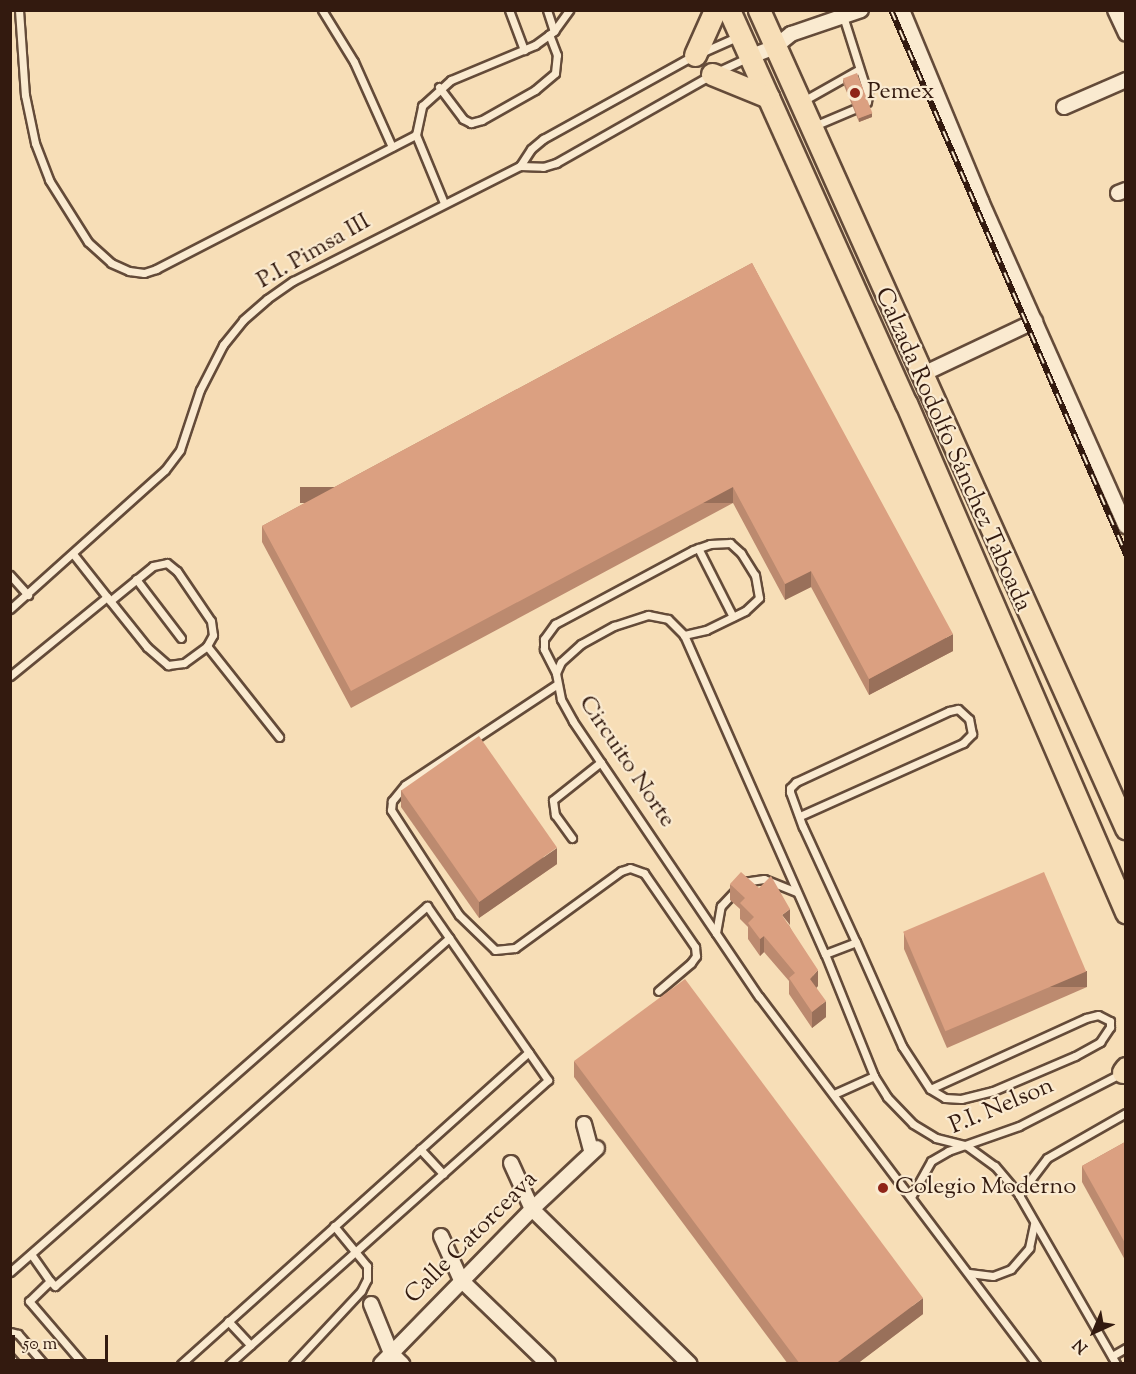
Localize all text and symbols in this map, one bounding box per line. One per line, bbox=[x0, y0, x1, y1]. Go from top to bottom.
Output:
place label: Pemex bbox=[867, 79, 934, 107]
marker: Pemex bbox=[848, 86, 862, 100]
street label: P.I. Pimsa III bbox=[252, 208, 376, 296]
street label: Calzada Rodolfo Sánchez Taboada bbox=[867, 284, 1037, 616]
street label: Circuito Norte bbox=[571, 691, 681, 833]
street label: P.I. Nelson bbox=[946, 1072, 1058, 1142]
street label: Calle Catorceava bbox=[400, 1166, 544, 1310]
place label: Colegio Moderno bbox=[895, 1174, 1076, 1202]
marker: Colegio Moderno bbox=[876, 1181, 890, 1195]
north arrow bbox=[1064, 1302, 1124, 1362]
scale bar bbox=[15, 1323, 111, 1361]
text: 50 m bbox=[23, 1332, 57, 1358]
text: N bbox=[1069, 1333, 1094, 1358]

